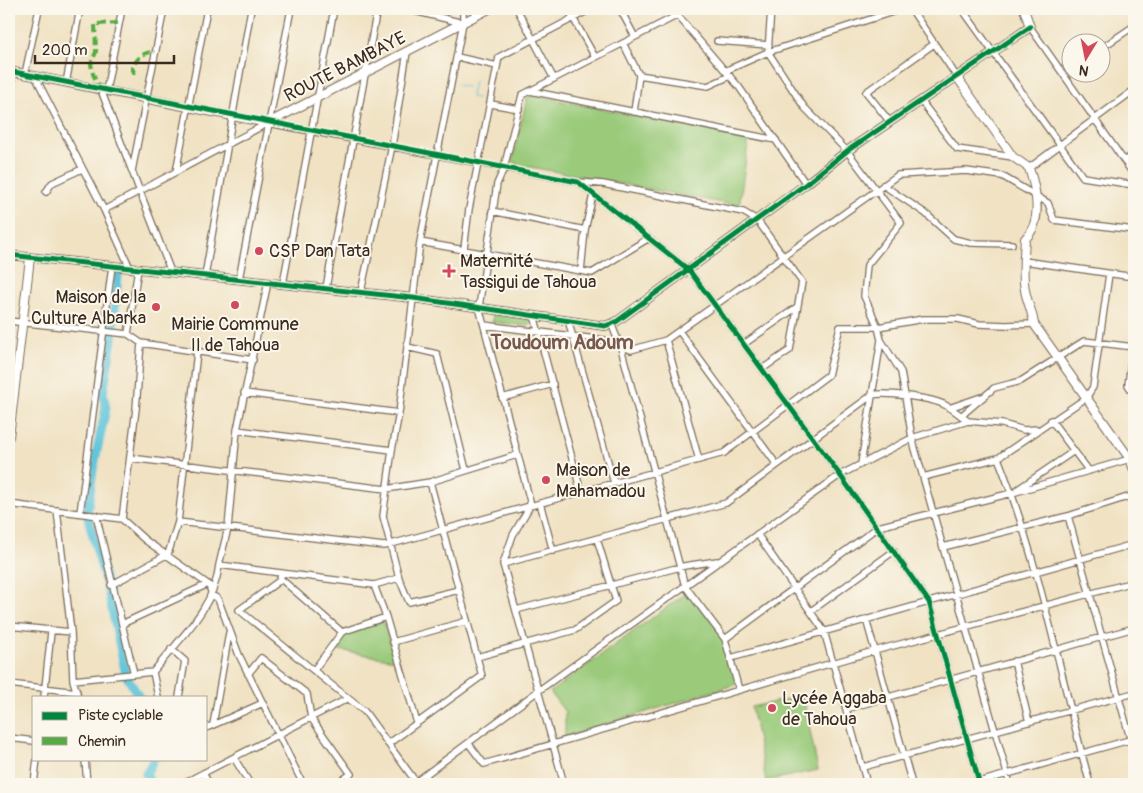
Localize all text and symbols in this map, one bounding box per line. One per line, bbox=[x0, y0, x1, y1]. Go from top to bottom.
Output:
street label: ROUTE BAMBAYE bbox=[280, 26, 410, 108]
scale bar bbox=[35, 32, 174, 64]
north arrow bbox=[1060, 32, 1110, 82]
text: 200 m bbox=[42, 41, 87, 60]
text: N bbox=[1078, 61, 1090, 80]
place label: CSP Dan Tata bbox=[269, 240, 370, 263]
marker: CSP Dan Tata bbox=[253, 245, 265, 257]
place label: Maternité Tassigui de Tahoua bbox=[460, 250, 596, 294]
marker: Maternité Tassigui de Tahoua bbox=[442, 264, 456, 278]
place label: Maison de la Culture Albarka bbox=[31, 286, 146, 330]
marker: Mairie Commune II de Tahoua bbox=[229, 299, 241, 311]
marker: Maison de la Culture Albarka bbox=[150, 301, 162, 313]
place label: Mairie Commune II de Tahoua bbox=[171, 313, 299, 357]
district label: Toudoum Adoum bbox=[489, 330, 634, 355]
place label: Maison de Mahamadou bbox=[556, 459, 646, 503]
marker: Maison de Mahamadou bbox=[540, 474, 552, 486]
place label: Lycée Aggaba de Tahoua bbox=[782, 687, 887, 731]
legend bbox=[32, 696, 208, 760]
marker: Lycée Aggaba de Tahoua bbox=[766, 702, 778, 714]
text: Piste cyclable bbox=[78, 706, 163, 725]
text: Chemin bbox=[78, 732, 126, 751]

